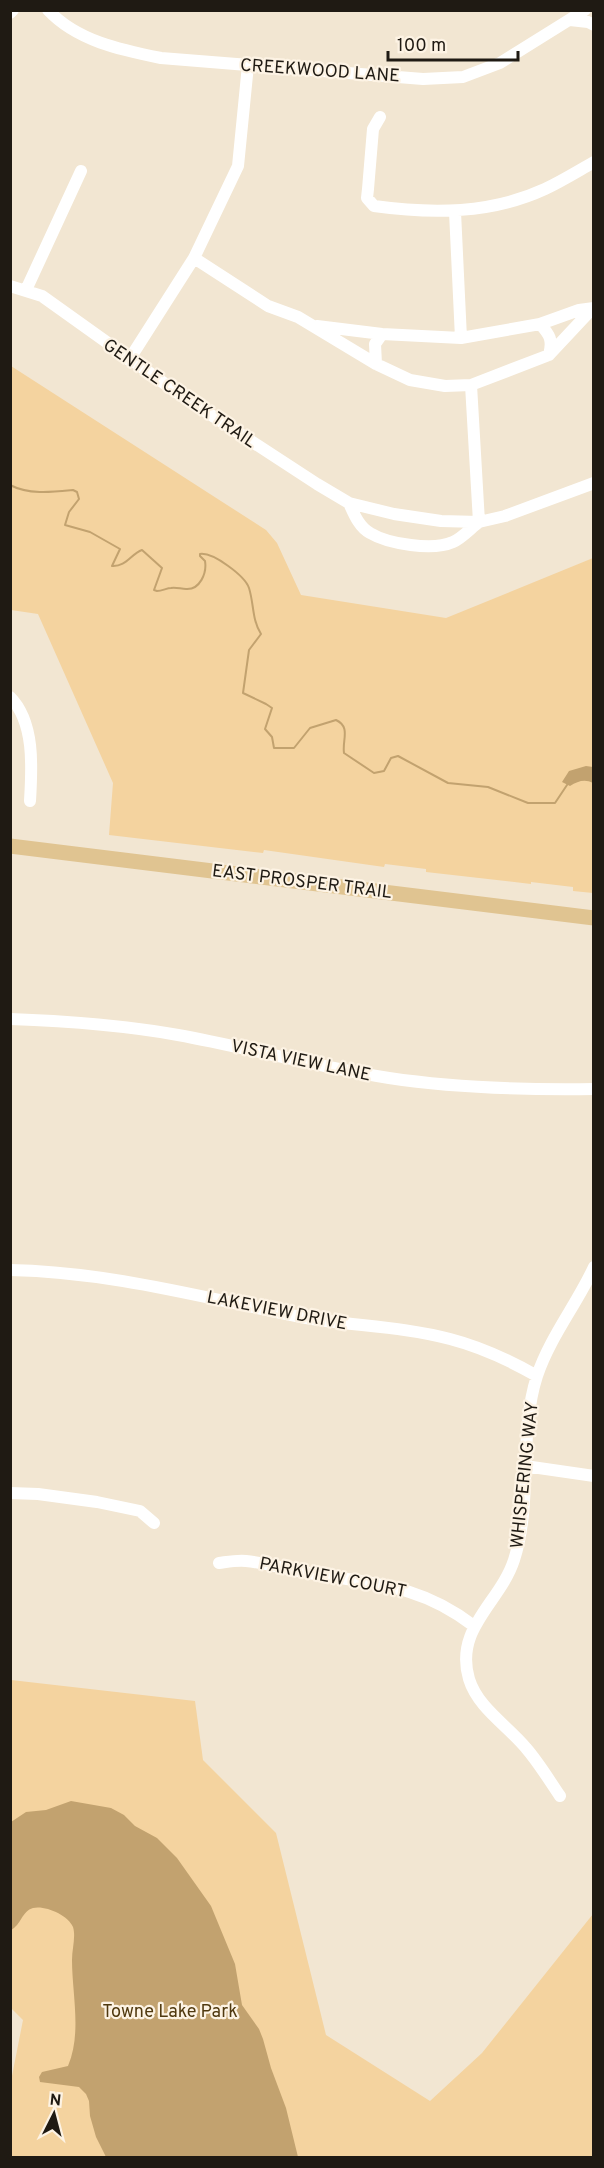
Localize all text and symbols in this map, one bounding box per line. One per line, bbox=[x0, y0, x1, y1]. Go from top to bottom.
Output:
scale bar bbox=[388, 24, 518, 62]
text: 100 m bbox=[397, 35, 446, 58]
street label: CREEKWOOD LANE bbox=[239, 54, 401, 89]
street label: GENTLE CREEK TRAIL bbox=[98, 334, 260, 454]
street label: EAST PROSPER TRAIL bbox=[211, 860, 393, 905]
street label: VISTA VIEW LANE bbox=[228, 1035, 373, 1088]
street label: LAKEVIEW DRIVE bbox=[205, 1287, 349, 1336]
street label: WHISPERING WAY bbox=[506, 1400, 545, 1550]
street label: PARKVIEW COURT bbox=[257, 1553, 408, 1604]
park label: Towne Lake Park bbox=[102, 2001, 238, 2024]
north arrow bbox=[24, 2084, 84, 2144]
text: N bbox=[49, 2091, 62, 2112]

